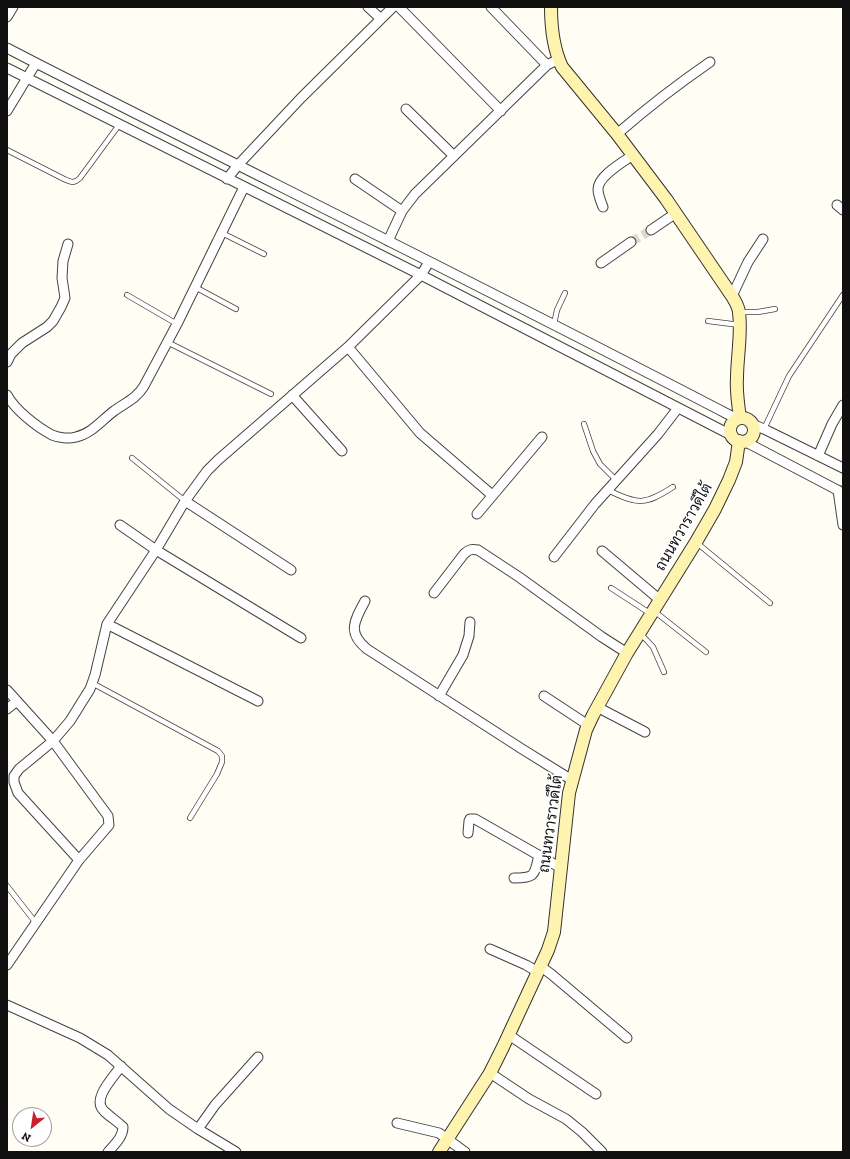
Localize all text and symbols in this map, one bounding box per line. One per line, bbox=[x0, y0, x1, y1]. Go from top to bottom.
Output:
street label: ถนนทวาราวดีใต้ bbox=[652, 480, 716, 574]
street label: ถนนทวาราวดีใต้ bbox=[535, 774, 567, 874]
north arrow bbox=[12, 1107, 52, 1147]
text: N bbox=[19, 1129, 33, 1145]

